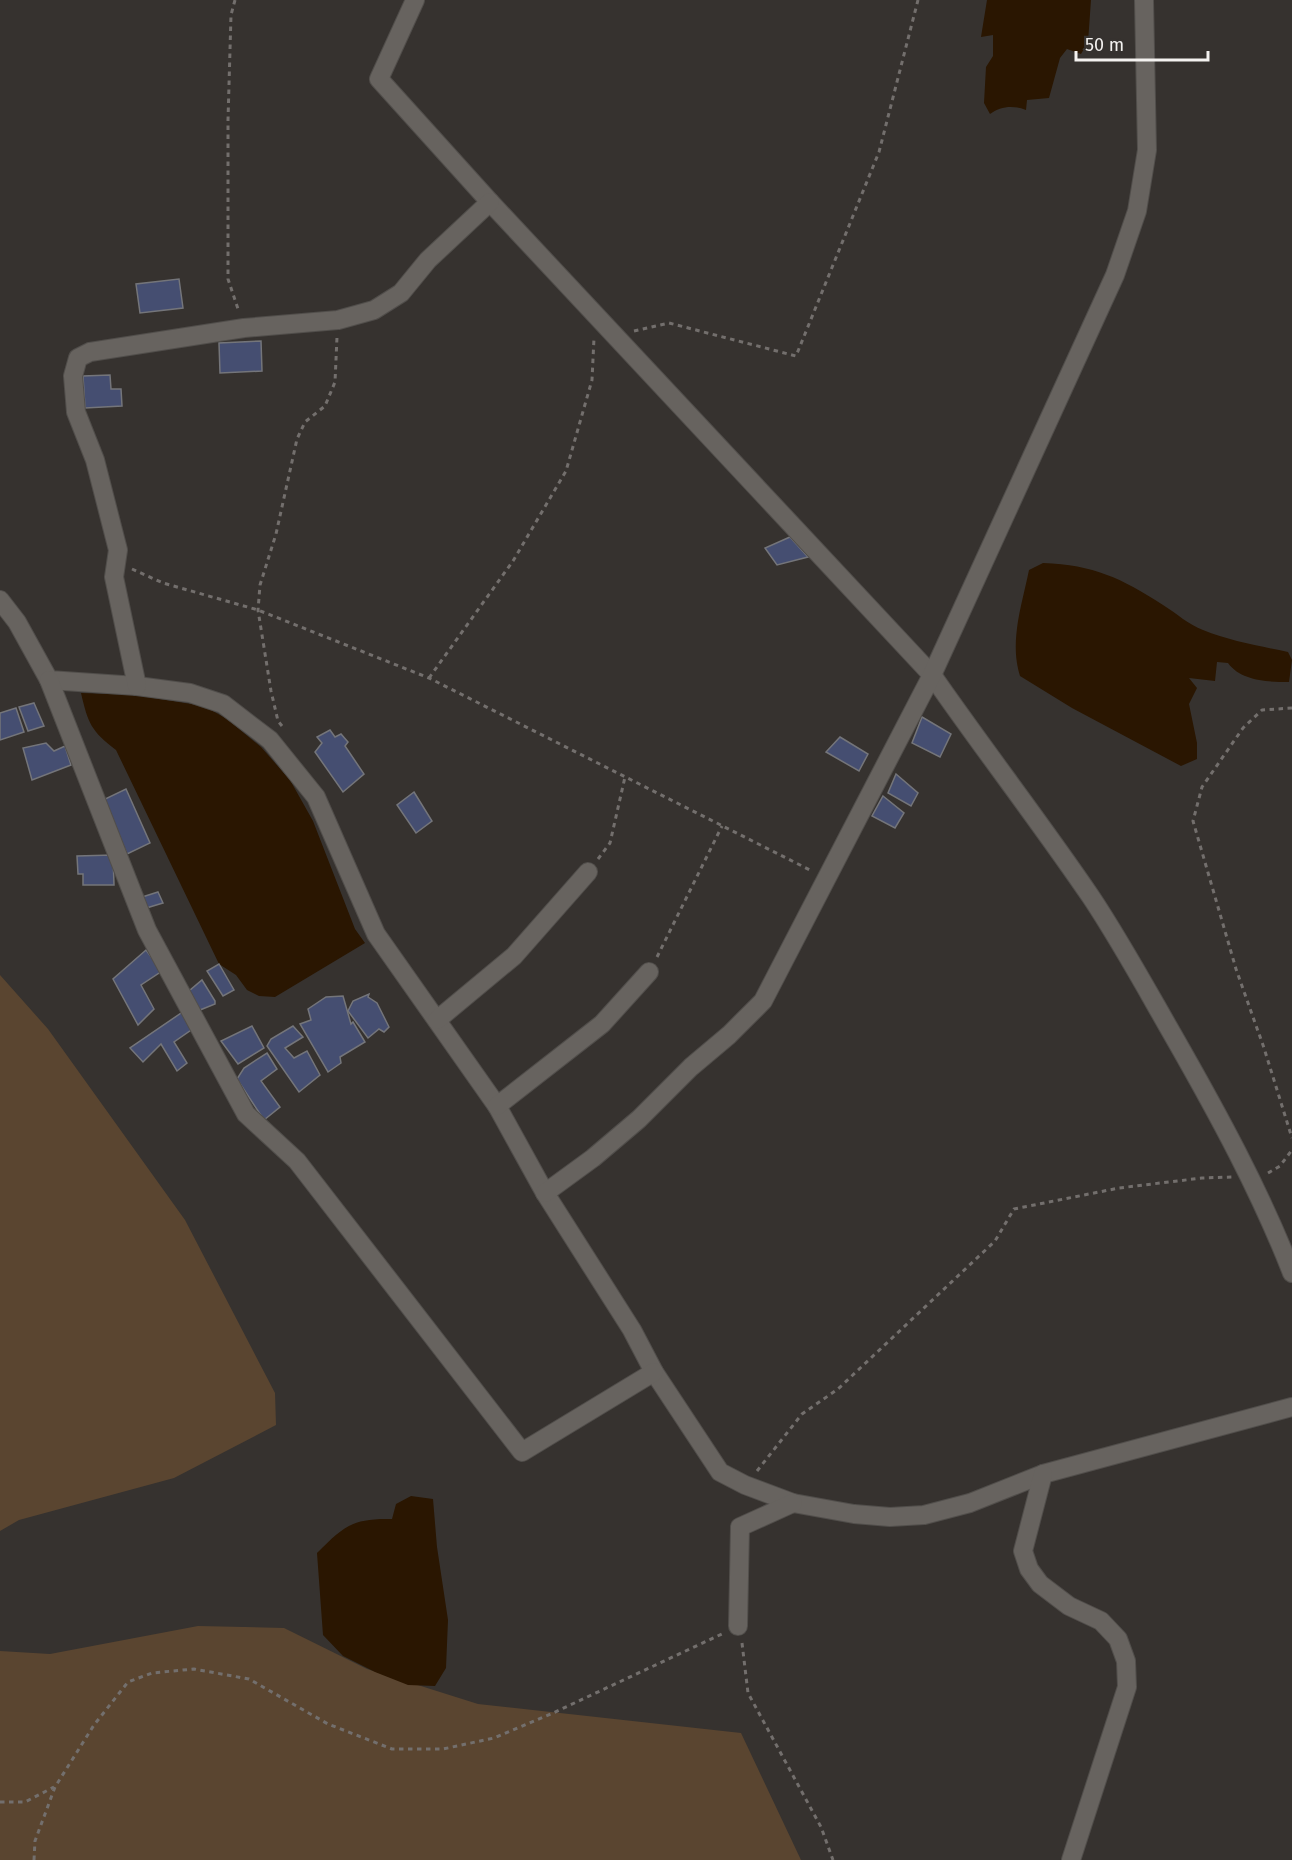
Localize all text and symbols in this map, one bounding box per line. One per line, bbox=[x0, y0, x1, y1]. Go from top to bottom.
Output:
scale bar bbox=[1076, 24, 1208, 62]
text: 50 m bbox=[1085, 34, 1124, 56]

